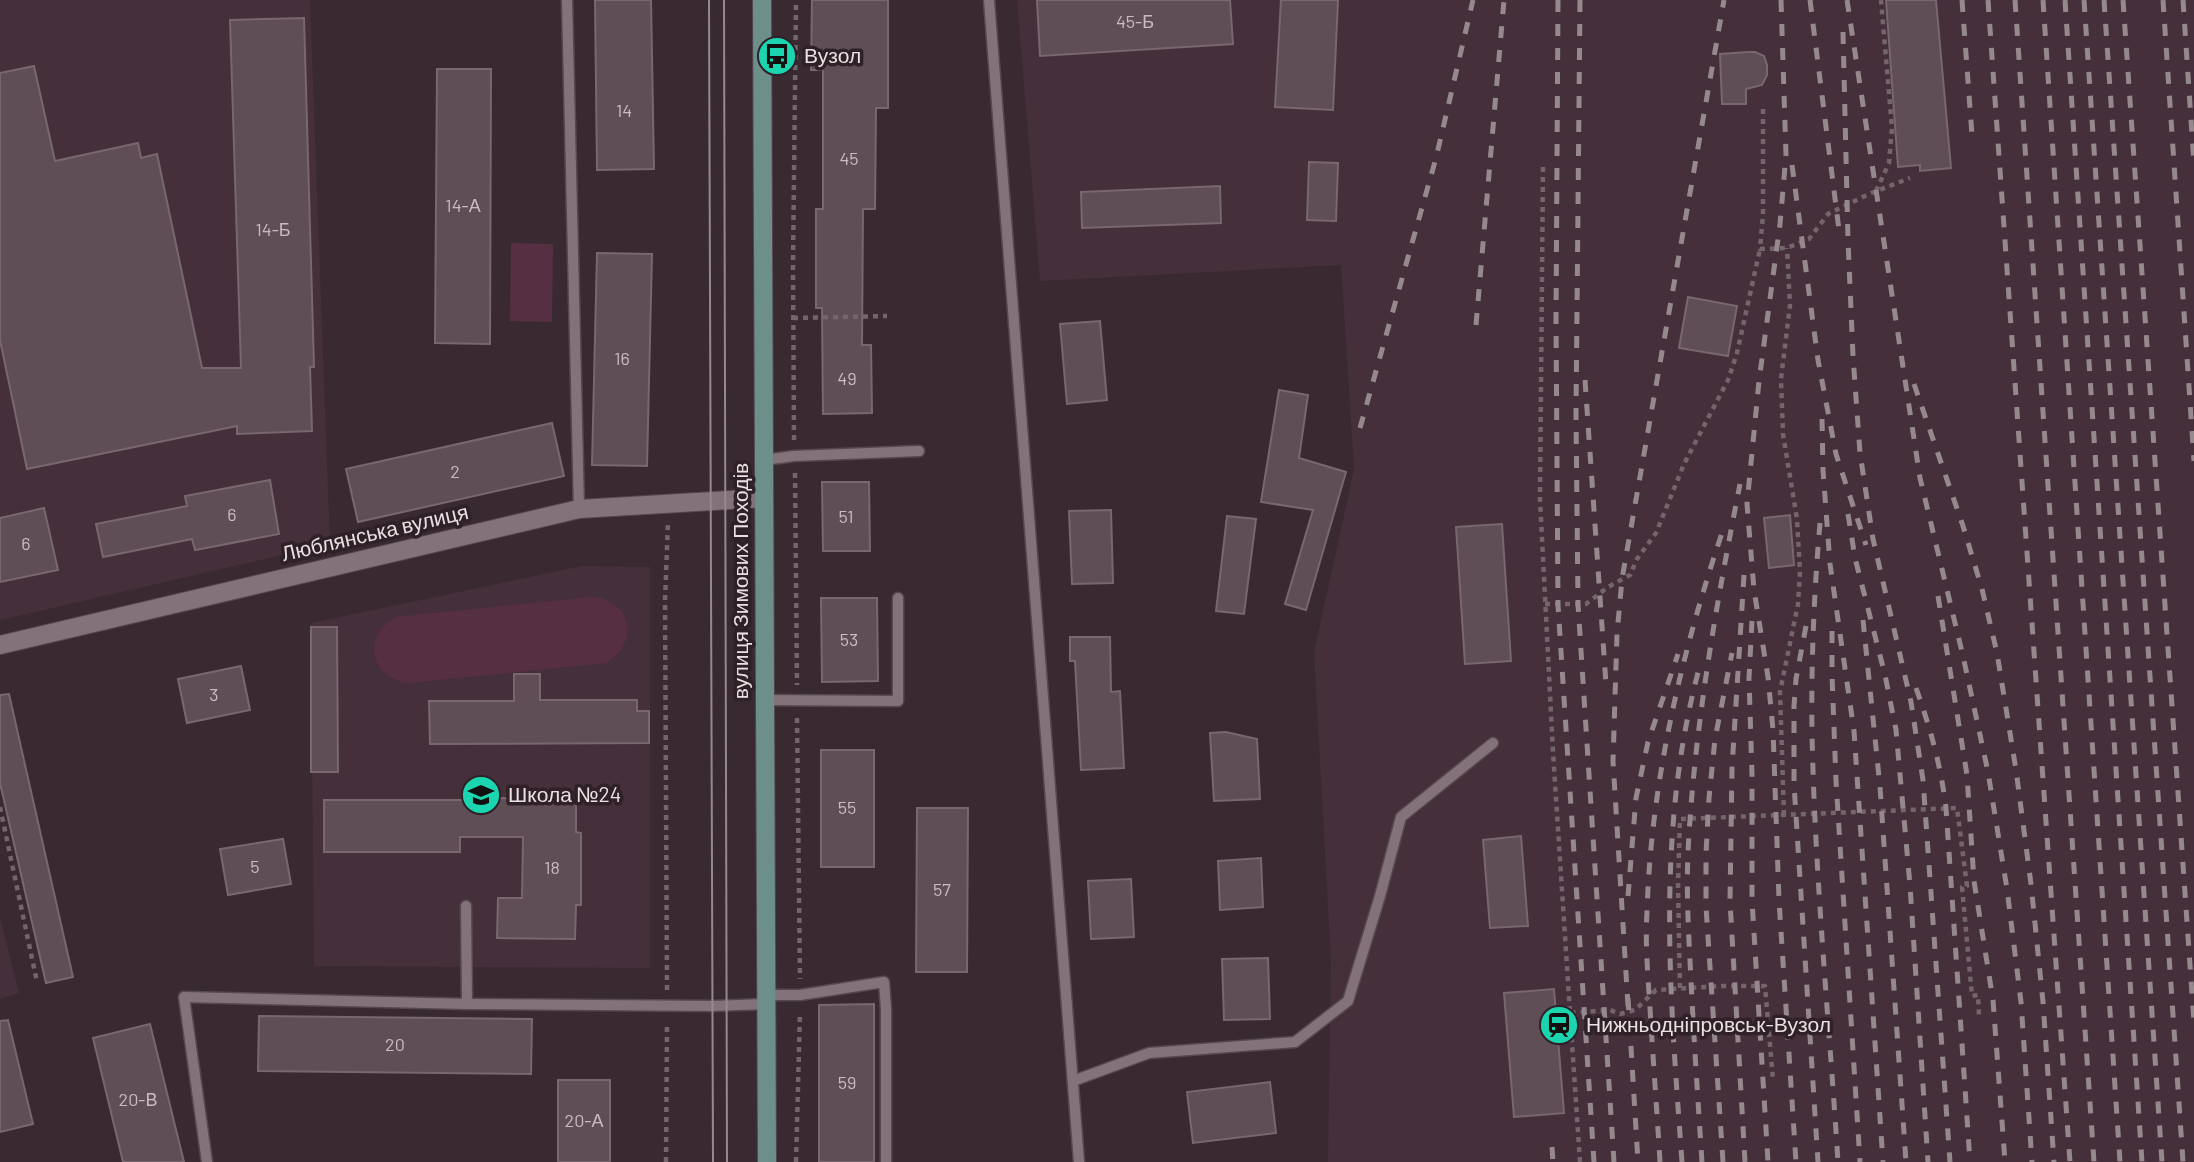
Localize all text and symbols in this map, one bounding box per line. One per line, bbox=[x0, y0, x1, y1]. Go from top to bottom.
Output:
house number: 45-Б bbox=[1116, 10, 1154, 32]
bus stop icon: Вузол bbox=[756, 35, 798, 77]
place label: Вузол bbox=[804, 42, 861, 67]
house number: 14 bbox=[616, 99, 632, 121]
house number: 45 bbox=[839, 147, 859, 169]
house number: 14-А bbox=[445, 194, 481, 216]
house number: 14-Б bbox=[255, 218, 291, 240]
house number: 16 bbox=[614, 347, 630, 369]
house number: 49 bbox=[837, 367, 857, 389]
house number: 2 bbox=[450, 460, 460, 482]
street label: вулиця Зимових Походів bbox=[727, 463, 752, 699]
street label: Люблянська вулиця bbox=[279, 498, 470, 565]
house number: 6 bbox=[227, 503, 237, 525]
house number: 51 bbox=[838, 505, 854, 527]
house number: 6 bbox=[21, 532, 31, 554]
house number: 53 bbox=[840, 628, 858, 650]
house number: 3 bbox=[209, 683, 219, 705]
school or university icon: Школа №24 bbox=[460, 774, 502, 816]
place label: Школа №24 bbox=[508, 781, 621, 806]
house number: 55 bbox=[838, 796, 856, 818]
house number: 5 bbox=[250, 855, 260, 877]
house number: 18 bbox=[544, 856, 560, 878]
house number: 57 bbox=[933, 878, 951, 900]
station icon: Нижньодніпровськ-Вузол bbox=[1538, 1004, 1580, 1046]
place label: Нижньодніпровськ-Вузол bbox=[1586, 1011, 1831, 1036]
house number: 20 bbox=[385, 1033, 405, 1055]
house number: 59 bbox=[838, 1071, 856, 1093]
house number: 20-В bbox=[119, 1088, 157, 1110]
house number: 20-А bbox=[565, 1109, 603, 1131]

